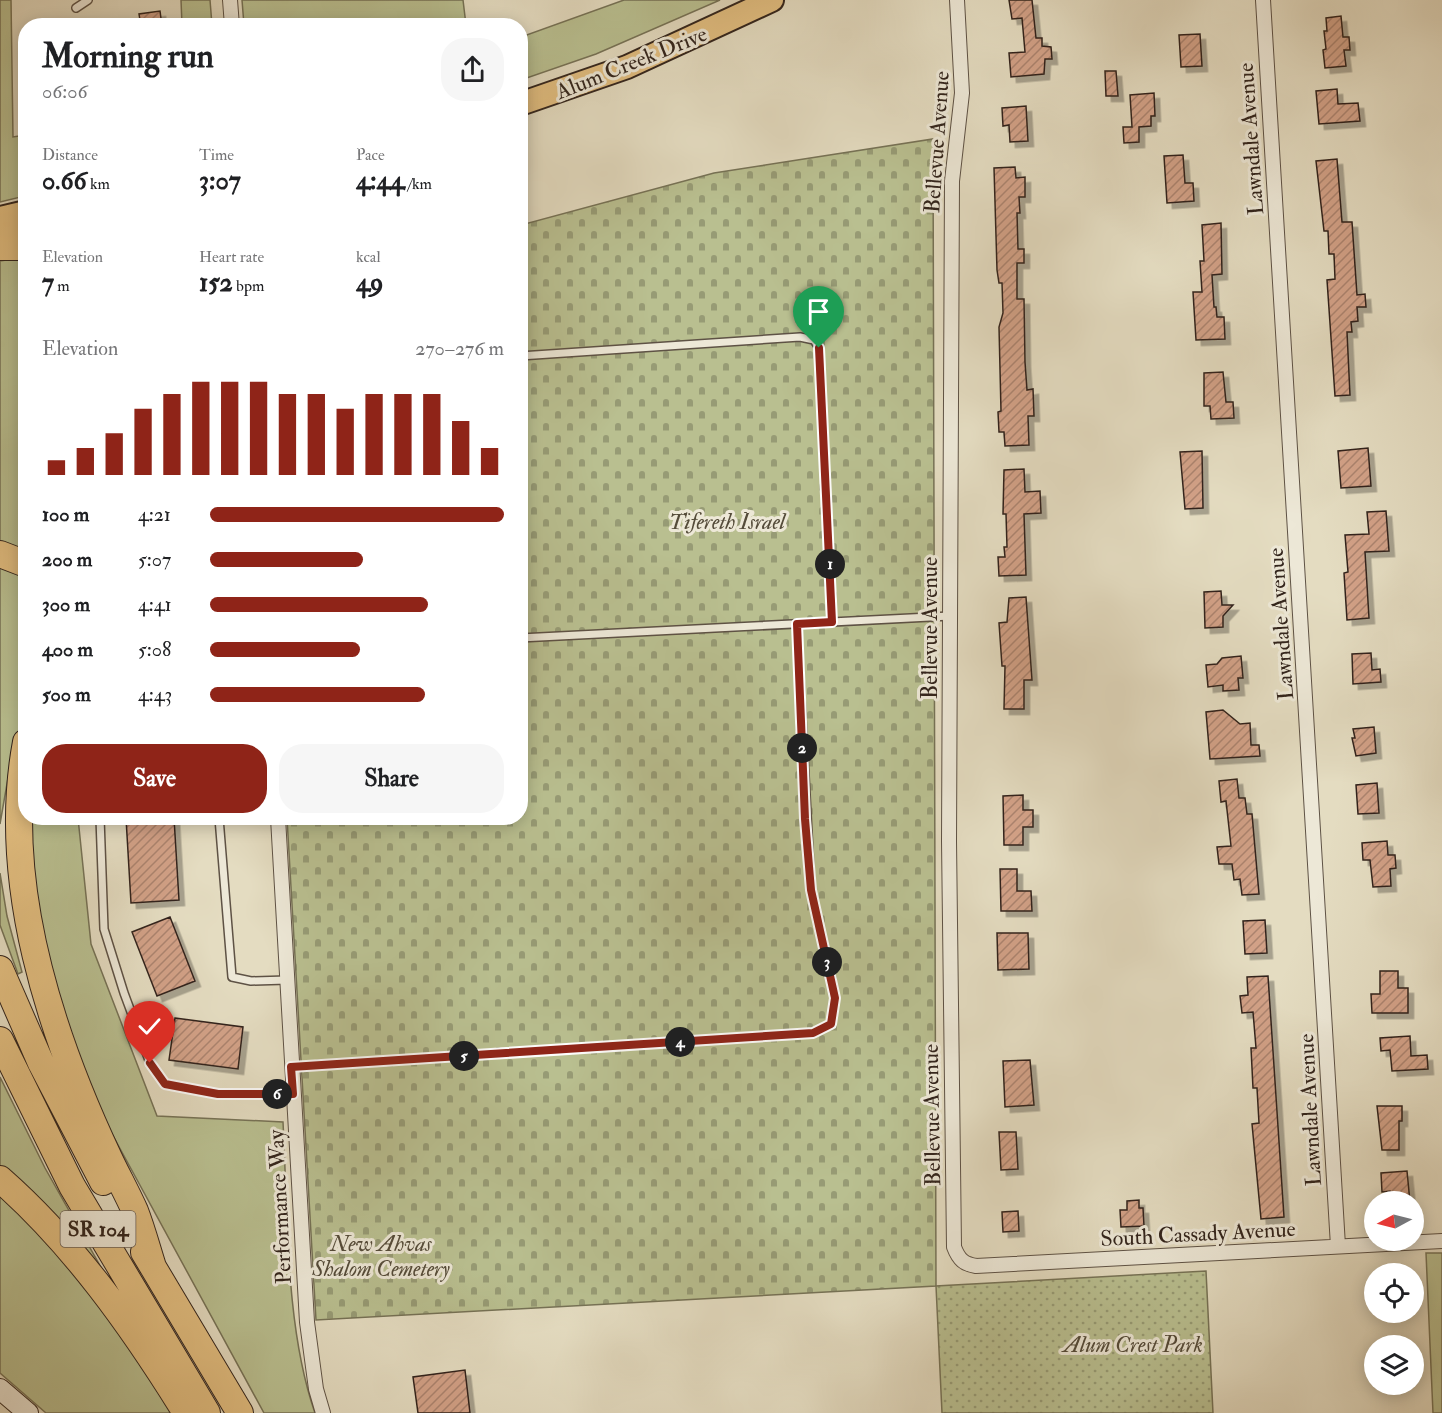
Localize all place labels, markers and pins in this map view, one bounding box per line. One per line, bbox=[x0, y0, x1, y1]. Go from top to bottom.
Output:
pin bbox=[793, 286, 844, 348]
pin: 1 bbox=[815, 549, 845, 579]
pin: 2 bbox=[787, 733, 817, 763]
pin: 3 bbox=[812, 947, 842, 977]
pin bbox=[124, 1001, 175, 1063]
pin: 4 bbox=[665, 1027, 695, 1057]
pin: 5 bbox=[449, 1041, 479, 1071]
pin: 6 bbox=[262, 1079, 292, 1109]

